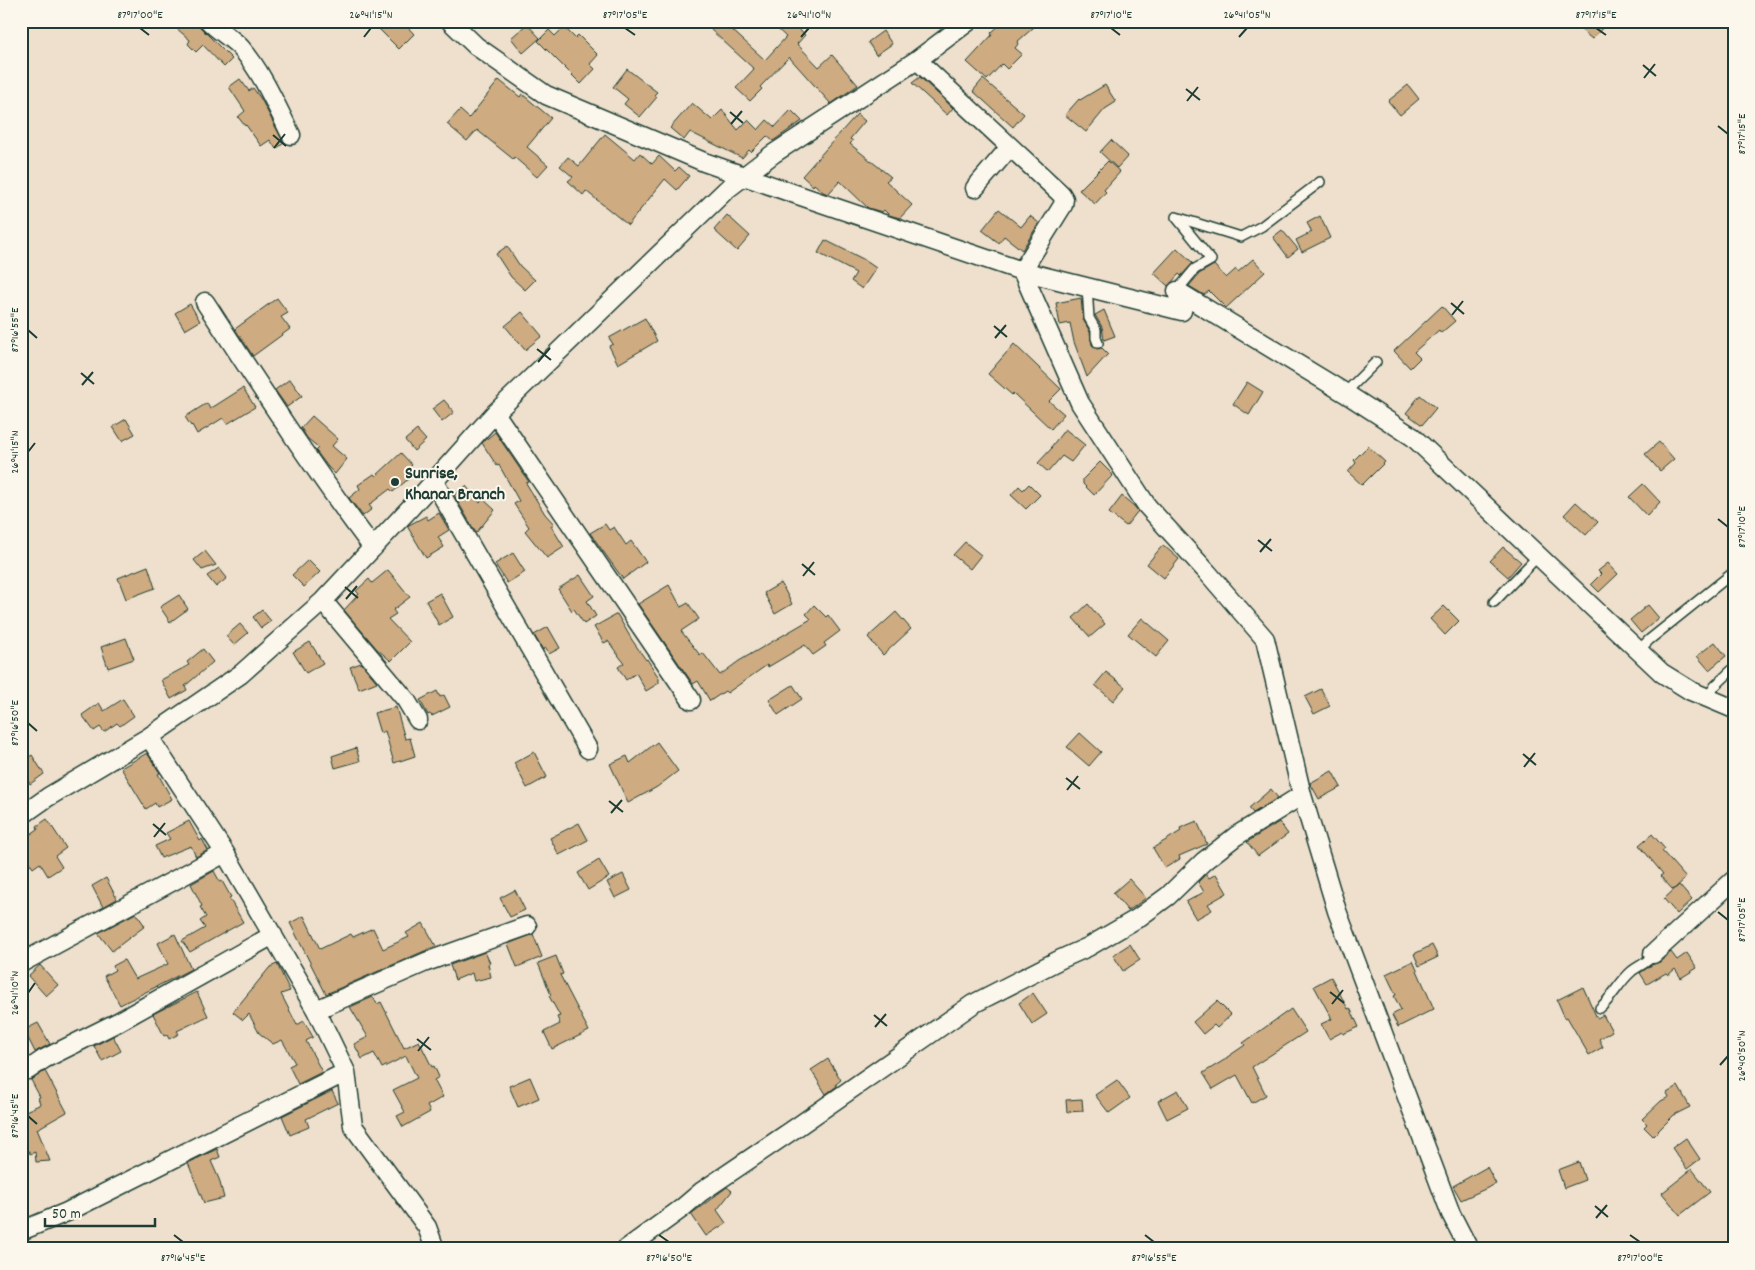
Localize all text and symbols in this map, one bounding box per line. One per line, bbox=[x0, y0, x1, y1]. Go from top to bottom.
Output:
text: 87°17'00"E bbox=[117, 7, 163, 24]
text: 26°41'15"N bbox=[349, 7, 393, 24]
text: 87°17'05"E bbox=[603, 7, 648, 24]
text: 26°41'10"N bbox=[787, 7, 831, 24]
text: 87°17'10"E bbox=[1090, 7, 1132, 24]
text: 26°41'05"N bbox=[1223, 7, 1271, 24]
text: 87°17'15"E bbox=[1576, 7, 1617, 24]
text: 87°17'15"E bbox=[1734, 113, 1751, 154]
text: 87°16'55"E bbox=[7, 307, 24, 352]
text: 26°41'15"N bbox=[7, 430, 24, 474]
place label: Sunrise, Khanar Branch bbox=[405, 462, 505, 508]
marker: Sunrise, Khanar Branch bbox=[389, 476, 401, 488]
text: 87°17'10"E bbox=[1734, 506, 1751, 548]
text: 87°16'50"E bbox=[7, 699, 24, 746]
text: 87°17'05"E bbox=[1734, 897, 1751, 942]
text: 26°41'10"N bbox=[7, 971, 24, 1015]
text: 26°40'50"N bbox=[1734, 1030, 1751, 1082]
text: 87°16'45"E bbox=[7, 1093, 24, 1138]
scale bar bbox=[45, 1195, 155, 1227]
text: 50 m bbox=[52, 1204, 81, 1226]
text: 87°16'45"E bbox=[161, 1250, 206, 1267]
text: 87°16'50"E bbox=[646, 1250, 693, 1267]
text: 87°16'55"E bbox=[1132, 1250, 1177, 1267]
text: 87°17'00"E bbox=[1617, 1250, 1663, 1267]

